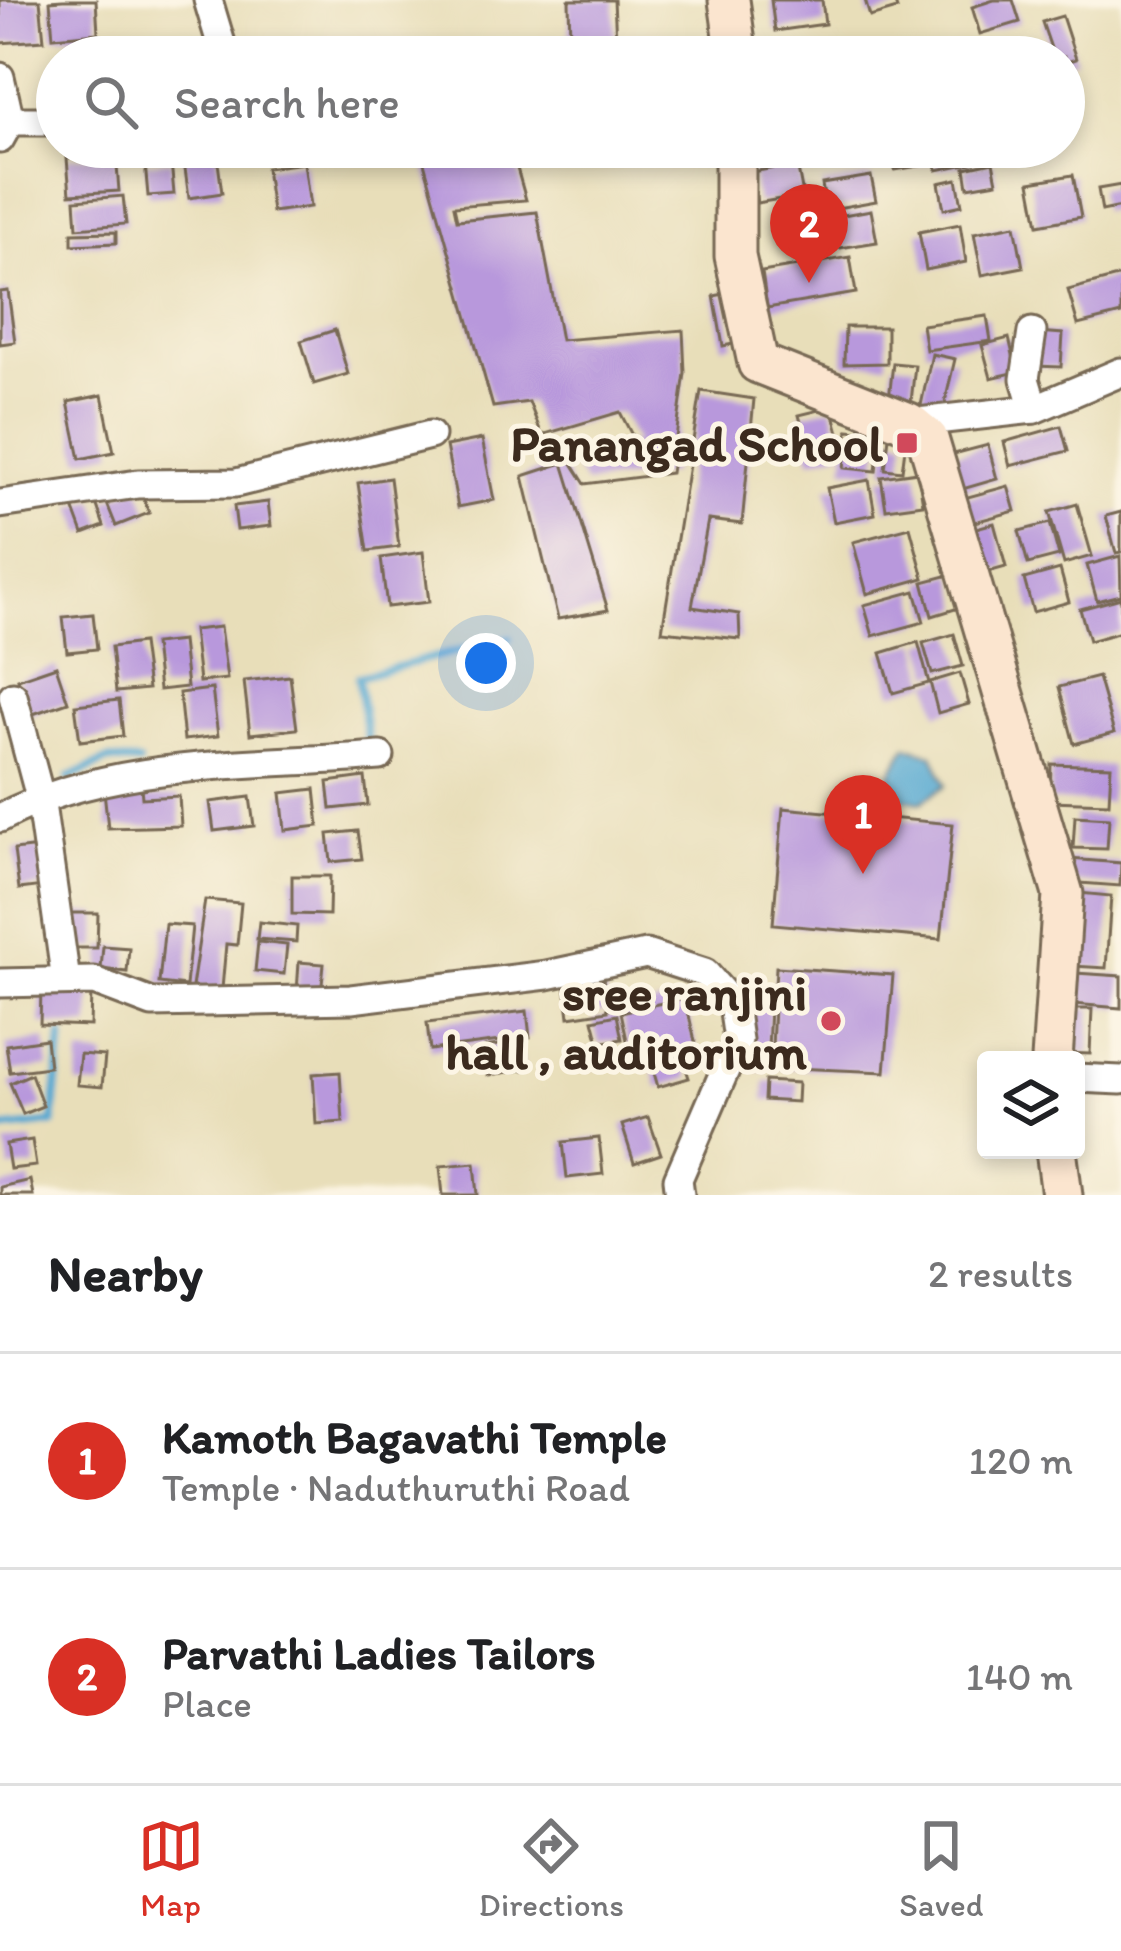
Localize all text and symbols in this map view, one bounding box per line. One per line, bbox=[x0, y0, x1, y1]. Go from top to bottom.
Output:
search box bbox=[36, 36, 1085, 168]
icon: search bbox=[78, 69, 144, 135]
text: Search here bbox=[174, 75, 400, 129]
pin: 2 bbox=[770, 184, 848, 283]
place label: Panangad School bbox=[510, 413, 884, 474]
marker: Panangad School bbox=[894, 430, 920, 456]
your location bbox=[456, 633, 516, 693]
pin: 1 bbox=[824, 775, 902, 874]
place label: sree ranjini hall , auditorium bbox=[445, 962, 807, 1082]
marker: sree ranjini hall , auditorium bbox=[818, 1008, 844, 1034]
map controls bbox=[977, 1051, 1085, 1159]
button: layers bbox=[977, 1051, 1085, 1159]
text: Nearby bbox=[48, 1243, 203, 1304]
text: 2 results bbox=[928, 1250, 1073, 1297]
text: Kamoth Bagavathi Temple bbox=[162, 1410, 667, 1464]
text: 1 bbox=[78, 1437, 96, 1484]
text: 120 m bbox=[969, 1437, 1073, 1484]
text: Temple · Naduthuruthi Road bbox=[162, 1464, 630, 1511]
text: Parvathi Ladies Tailors bbox=[162, 1626, 596, 1680]
text: 2 bbox=[77, 1653, 97, 1700]
text: 140 m bbox=[966, 1653, 1073, 1700]
text: Place bbox=[162, 1680, 252, 1727]
tab: Map bbox=[138, 1813, 204, 1924]
tab: Directions bbox=[479, 1813, 624, 1924]
tab: Saved bbox=[899, 1813, 983, 1924]

